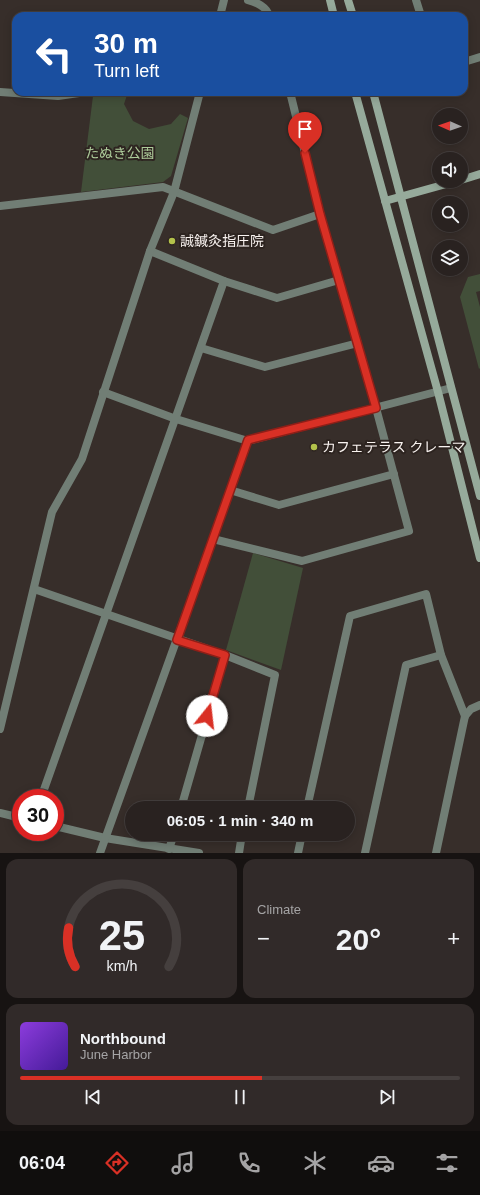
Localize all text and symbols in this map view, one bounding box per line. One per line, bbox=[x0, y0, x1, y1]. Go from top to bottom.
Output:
icon: left bbox=[28, 28, 80, 80]
text: 30 m bbox=[94, 28, 158, 59]
text: Turn left bbox=[94, 61, 159, 81]
north arrow bbox=[432, 108, 468, 144]
map controls bbox=[432, 108, 468, 276]
pin bbox=[288, 112, 322, 153]
icon: arrive bbox=[294, 118, 316, 140]
park label: たぬき公園 bbox=[85, 145, 155, 161]
button: sound bbox=[432, 152, 468, 188]
button: search bbox=[432, 196, 468, 232]
place label: 誠鍼灸指圧院 bbox=[180, 233, 264, 249]
marker: 誠鍼灸指圧院 bbox=[167, 236, 177, 246]
button: layers bbox=[432, 240, 468, 276]
place label: カフェテラス クレーマ bbox=[322, 439, 466, 455]
marker: カフェテラス クレーマ bbox=[309, 442, 319, 452]
position arrow bbox=[186, 695, 228, 737]
speed limit sign: 30 bbox=[12, 789, 64, 841]
text: 06:05 · 1 min · 340 m bbox=[167, 812, 313, 829]
text: Climate bbox=[257, 902, 301, 917]
text: 25 bbox=[98, 911, 145, 958]
text: 20° bbox=[336, 923, 381, 956]
text: − bbox=[257, 926, 270, 951]
text: + bbox=[447, 926, 460, 951]
text: km/h bbox=[106, 957, 137, 973]
text: Northbound bbox=[80, 1030, 166, 1047]
text: June Harbor bbox=[80, 1047, 152, 1062]
icon: previous bbox=[82, 1086, 104, 1108]
icon: pause bbox=[229, 1086, 251, 1108]
icon: next bbox=[376, 1086, 398, 1108]
icon: directions bbox=[103, 1149, 131, 1177]
icon: music bbox=[169, 1149, 197, 1177]
icon: phone bbox=[235, 1149, 263, 1177]
icon: climate bbox=[301, 1149, 329, 1177]
icon: car bbox=[367, 1149, 395, 1177]
icon: filters bbox=[433, 1149, 461, 1177]
text: 06:04 bbox=[19, 1153, 65, 1173]

